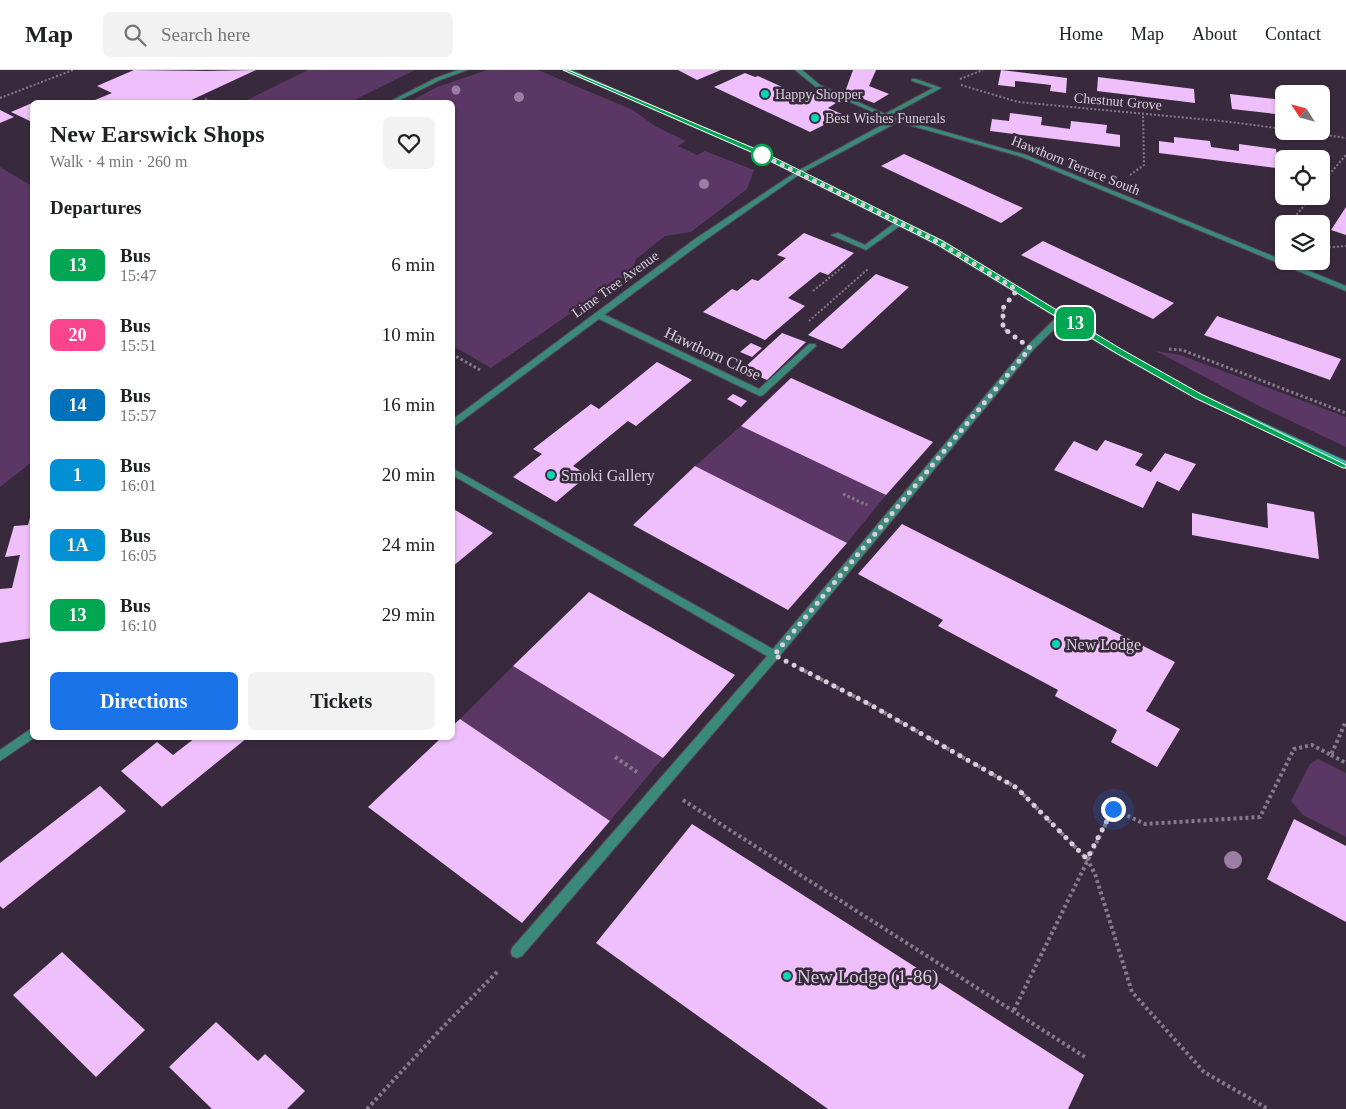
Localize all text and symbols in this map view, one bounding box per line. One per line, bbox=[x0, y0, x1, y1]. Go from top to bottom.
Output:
search box bbox=[103, 12, 453, 57]
text: Map bbox=[25, 21, 73, 47]
icon: search bbox=[121, 21, 149, 49]
text: Search here bbox=[161, 24, 250, 45]
text: Home bbox=[1059, 24, 1103, 44]
text: Map bbox=[1131, 24, 1164, 44]
text: About bbox=[1192, 24, 1237, 44]
text: Contact bbox=[1265, 24, 1321, 44]
north arrow bbox=[1275, 85, 1330, 140]
map controls bbox=[1275, 85, 1330, 270]
place label: Happy Shopper bbox=[775, 87, 863, 102]
marker: Happy Shopper bbox=[759, 88, 771, 100]
street label: Chestnut Grove bbox=[1073, 90, 1163, 113]
place label: Best Wishes Funerals bbox=[825, 111, 946, 126]
marker: Best Wishes Funerals bbox=[809, 112, 821, 124]
button: heart bbox=[383, 117, 435, 169]
text: New Earswick Shops bbox=[50, 121, 265, 147]
street label: Hawthorn Terrace South bbox=[1009, 133, 1142, 198]
unlabelled marker bbox=[751, 144, 773, 166]
button: locate bbox=[1275, 150, 1330, 205]
text: Walk · 4 min · 260 m bbox=[50, 153, 187, 170]
text: Departures bbox=[50, 197, 141, 218]
button: layers bbox=[1275, 215, 1330, 270]
text: Bus bbox=[120, 245, 151, 266]
street label: Lime Tree Avenue bbox=[569, 248, 661, 321]
text: 6 min bbox=[391, 254, 435, 275]
text: 13 bbox=[69, 255, 87, 275]
text: 15:47 bbox=[120, 267, 156, 284]
line badge: 13 bbox=[1052, 307, 1098, 339]
text: 13 bbox=[1066, 313, 1084, 333]
text: Bus bbox=[120, 315, 151, 336]
text: 10 min bbox=[382, 324, 435, 345]
street label: Hawthorn Close bbox=[662, 324, 764, 383]
text: 20 bbox=[69, 325, 87, 345]
text: 15:51 bbox=[120, 337, 156, 354]
text: Bus bbox=[120, 385, 151, 406]
text: 16 min bbox=[382, 394, 435, 415]
text: 14 bbox=[69, 395, 87, 415]
text: 15:57 bbox=[120, 407, 156, 424]
text: Bus bbox=[120, 455, 151, 476]
text: 20 min bbox=[382, 464, 435, 485]
text: 1 bbox=[73, 465, 82, 485]
place label: Smoki Gallery bbox=[561, 467, 655, 485]
marker: Smoki Gallery bbox=[545, 469, 557, 481]
text: 16:01 bbox=[120, 477, 156, 494]
text: Bus bbox=[120, 525, 151, 546]
text: 24 min bbox=[382, 534, 435, 555]
text: 1A bbox=[67, 535, 89, 555]
text: 16:05 bbox=[120, 547, 156, 564]
text: Bus bbox=[120, 595, 151, 616]
text: 29 min bbox=[382, 604, 435, 625]
text: 13 bbox=[69, 605, 87, 625]
text: 16:10 bbox=[120, 617, 156, 634]
place label: New Lodge bbox=[1066, 636, 1141, 654]
marker: New Lodge bbox=[1050, 638, 1062, 650]
button: Directions bbox=[50, 672, 238, 730]
button: Tickets bbox=[248, 672, 435, 730]
your location bbox=[1101, 797, 1126, 822]
place label: New Lodge (1-86) bbox=[797, 966, 938, 988]
marker: New Lodge (1-86) bbox=[781, 970, 793, 982]

